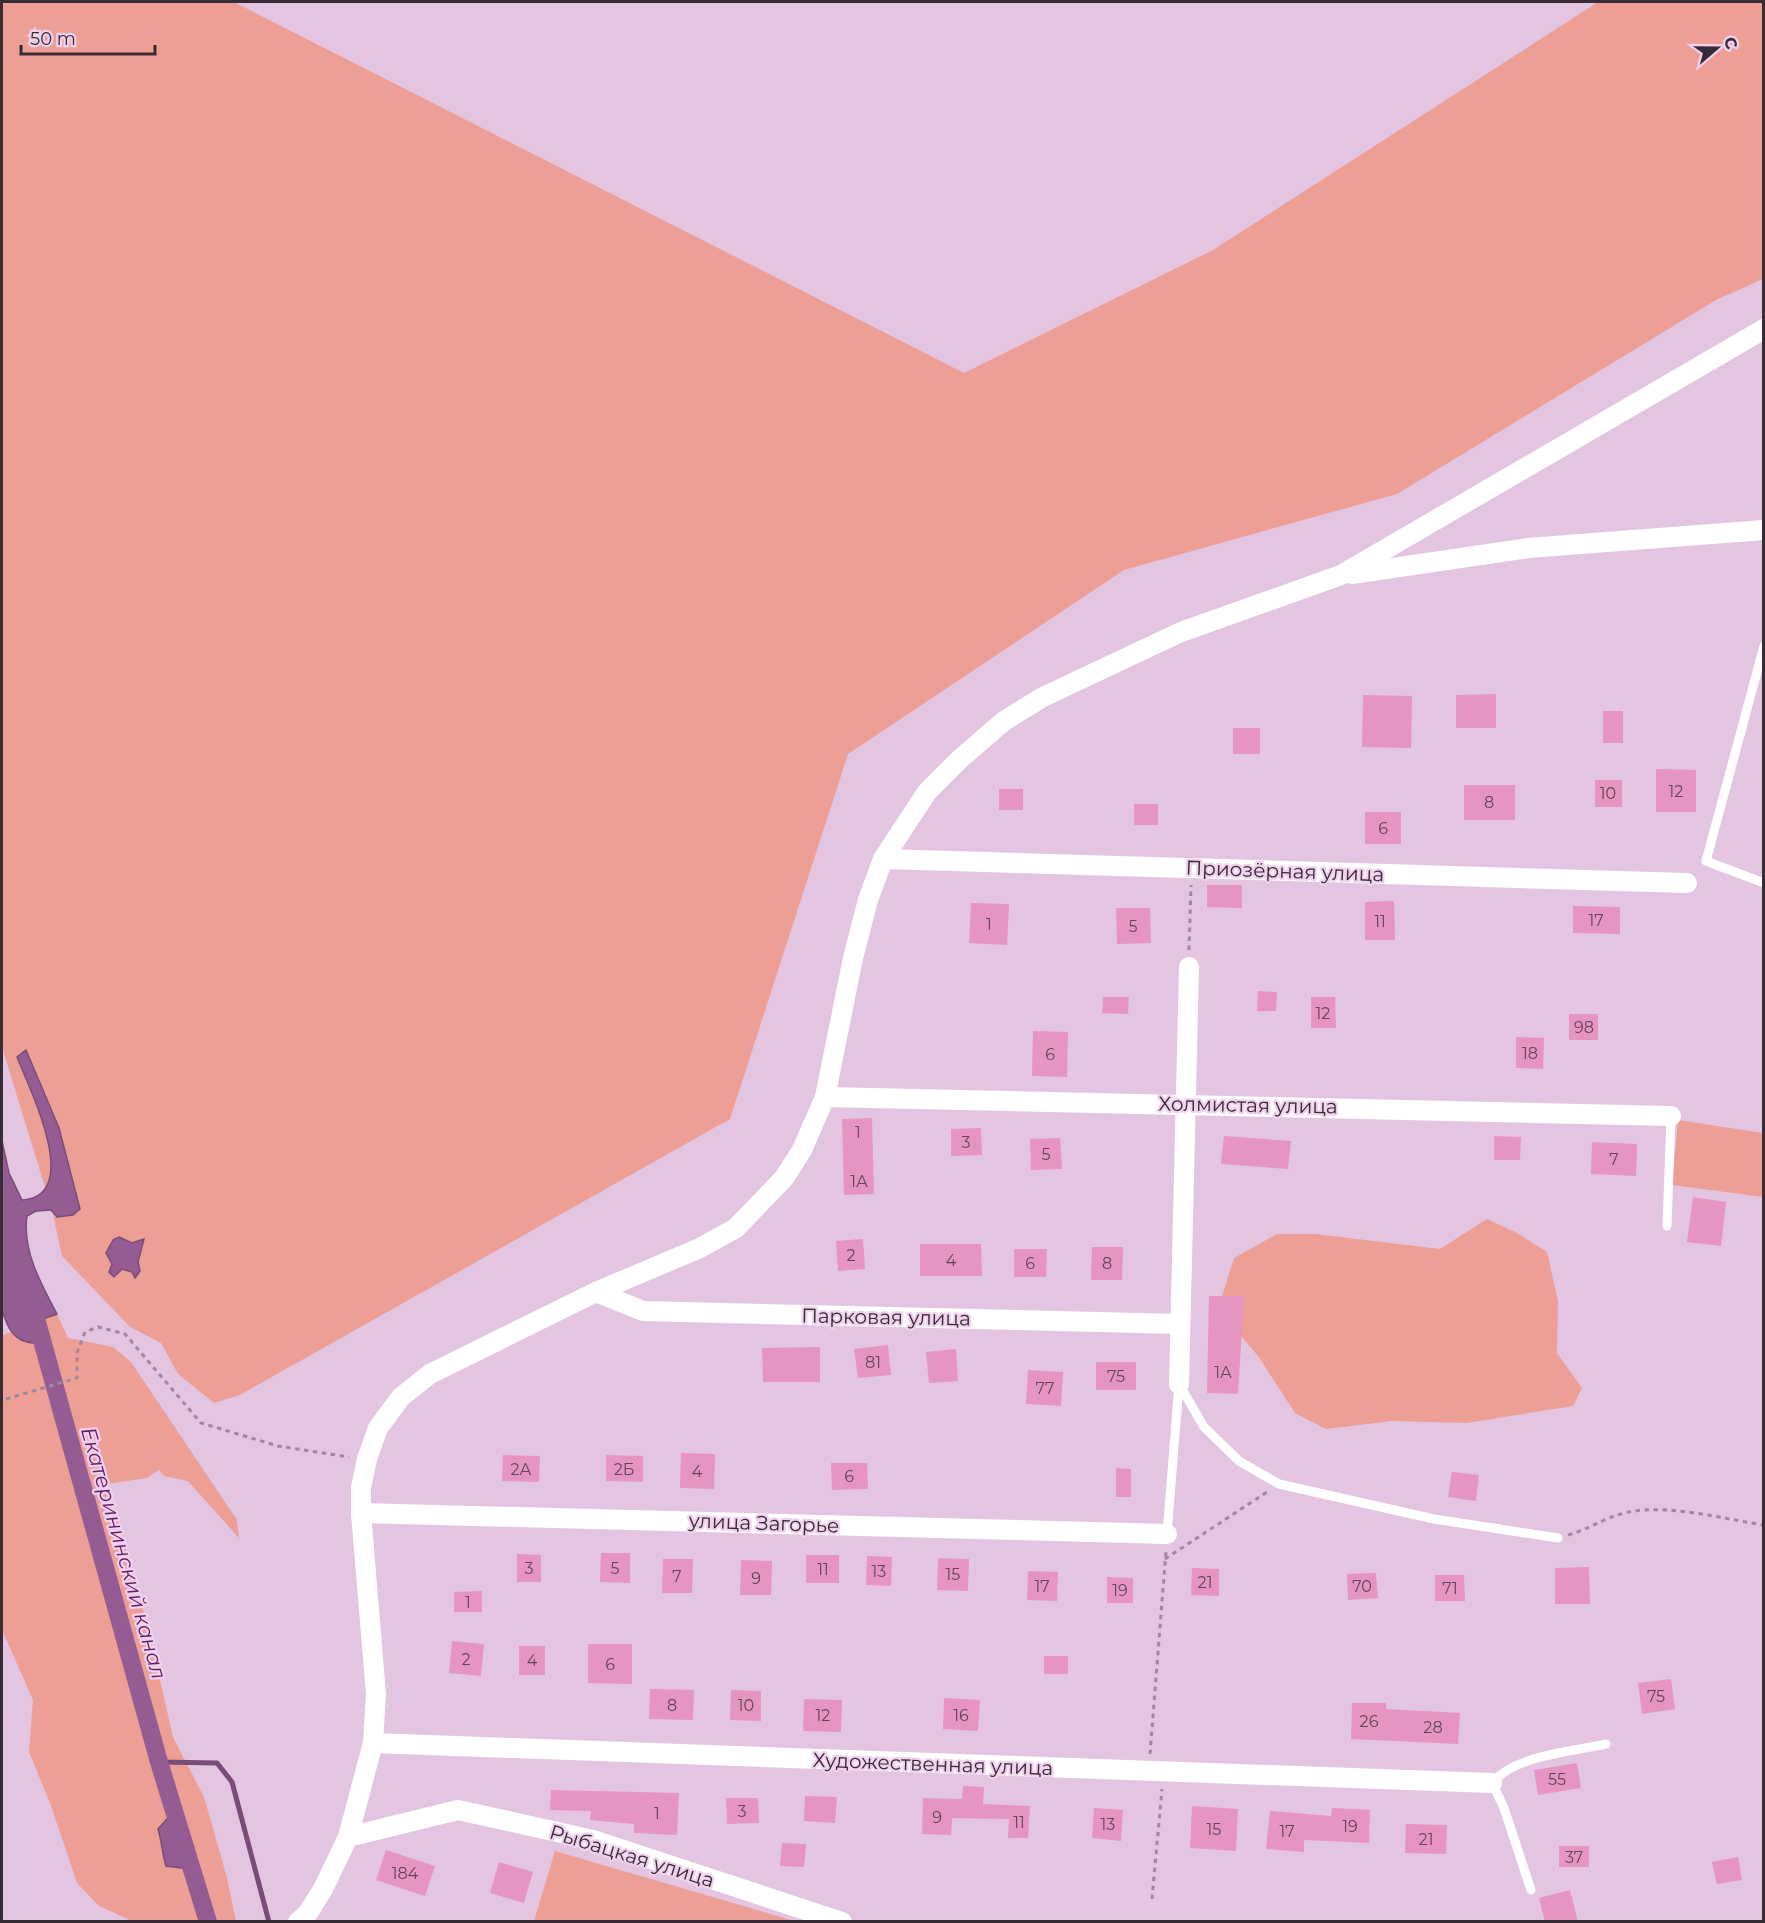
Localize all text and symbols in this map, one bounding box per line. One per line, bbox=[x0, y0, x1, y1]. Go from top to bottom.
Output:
scale bar bbox=[21, 18, 154, 56]
north arrow bbox=[1687, 18, 1747, 78]
text: 50 m bbox=[30, 28, 76, 50]
text: С bbox=[1720, 34, 1742, 52]
house number: 12 bbox=[1669, 782, 1683, 801]
house number: 10 bbox=[1600, 784, 1616, 803]
house number: 8 bbox=[1484, 793, 1494, 812]
house number: 6 bbox=[1378, 819, 1388, 838]
street label: Приозёрная улица bbox=[1185, 856, 1385, 886]
house number: 17 bbox=[1588, 911, 1604, 930]
house number: 11 bbox=[1374, 912, 1386, 931]
house number: 1 bbox=[986, 915, 992, 934]
house number: 5 bbox=[1128, 917, 1138, 936]
house number: 12 bbox=[1316, 1004, 1330, 1023]
house number: 98 bbox=[1574, 1018, 1594, 1037]
house number: 18 bbox=[1522, 1044, 1538, 1063]
house number: 6 bbox=[1045, 1045, 1055, 1064]
street label: Холмистая улица bbox=[1158, 1091, 1338, 1119]
house number: 1 bbox=[855, 1123, 861, 1142]
house number: 3 bbox=[961, 1133, 971, 1152]
house number: 5 bbox=[1041, 1145, 1051, 1164]
house number: 7 bbox=[1609, 1150, 1619, 1169]
house number: 1А bbox=[850, 1172, 868, 1191]
house number: 2 bbox=[846, 1246, 856, 1265]
house number: 4 bbox=[946, 1251, 957, 1270]
house number: 6 bbox=[1025, 1254, 1035, 1273]
house number: 8 bbox=[1102, 1254, 1112, 1273]
street label: Парковая улица bbox=[801, 1304, 971, 1330]
house number: 81 bbox=[865, 1353, 881, 1372]
house number: 1А bbox=[1214, 1363, 1232, 1382]
house number: 75 bbox=[1107, 1367, 1125, 1386]
house number: 77 bbox=[1036, 1379, 1054, 1398]
water label: Екатерининский канал bbox=[76, 1424, 172, 1682]
house number: 2А bbox=[511, 1460, 532, 1479]
house number: 2Б bbox=[614, 1460, 634, 1479]
house number: 4 bbox=[692, 1462, 703, 1481]
house number: 6 bbox=[844, 1467, 854, 1486]
street label: улица Загорье bbox=[687, 1508, 840, 1538]
house number: 3 bbox=[524, 1559, 534, 1578]
house number: 5 bbox=[610, 1559, 620, 1578]
house number: 11 bbox=[817, 1560, 829, 1579]
house number: 13 bbox=[872, 1562, 886, 1581]
house number: 15 bbox=[946, 1565, 960, 1584]
house number: 7 bbox=[672, 1567, 682, 1586]
house number: 9 bbox=[751, 1569, 761, 1588]
house number: 21 bbox=[1198, 1573, 1212, 1592]
house number: 17 bbox=[1034, 1577, 1050, 1596]
house number: 70 bbox=[1352, 1577, 1372, 1596]
house number: 71 bbox=[1442, 1579, 1458, 1598]
house number: 19 bbox=[1112, 1581, 1128, 1600]
house number: 1 bbox=[465, 1593, 471, 1612]
house number: 2 bbox=[461, 1650, 471, 1669]
house number: 4 bbox=[527, 1651, 538, 1670]
house number: 6 bbox=[605, 1655, 615, 1674]
house number: 75 bbox=[1647, 1687, 1665, 1706]
house number: 8 bbox=[667, 1696, 677, 1715]
house number: 10 bbox=[738, 1696, 754, 1715]
house number: 12 bbox=[816, 1706, 830, 1725]
house number: 16 bbox=[953, 1706, 969, 1725]
house number: 26 bbox=[1360, 1712, 1379, 1731]
house number: 28 bbox=[1423, 1718, 1443, 1737]
street label: Художественная улица bbox=[812, 1748, 1054, 1780]
house number: 55 bbox=[1548, 1770, 1566, 1789]
house number: 3 bbox=[737, 1802, 747, 1821]
house number: 1 bbox=[654, 1804, 660, 1823]
house number: 9 bbox=[932, 1808, 942, 1827]
house number: 11 bbox=[1013, 1813, 1025, 1832]
house number: 13 bbox=[1101, 1815, 1115, 1834]
house number: 19 bbox=[1342, 1817, 1358, 1836]
street label: Рыбацкая улица bbox=[547, 1820, 717, 1892]
house number: 15 bbox=[1207, 1820, 1221, 1839]
house number: 17 bbox=[1279, 1822, 1295, 1841]
house number: 21 bbox=[1419, 1830, 1433, 1849]
house number: 37 bbox=[1565, 1848, 1583, 1867]
house number: 184 bbox=[392, 1864, 419, 1883]

